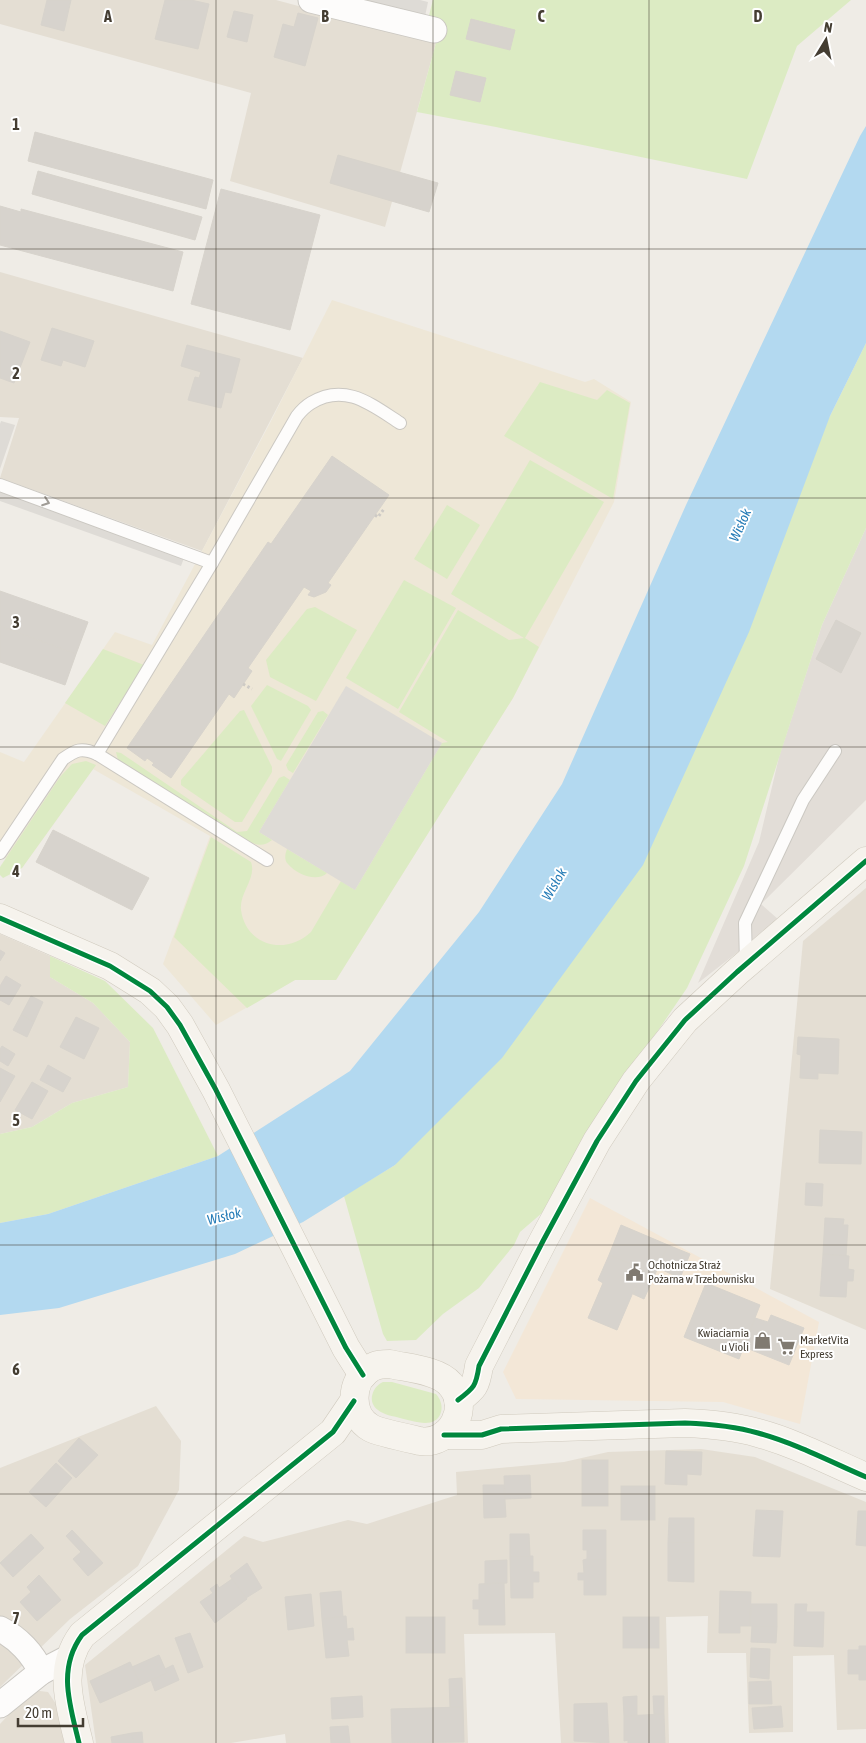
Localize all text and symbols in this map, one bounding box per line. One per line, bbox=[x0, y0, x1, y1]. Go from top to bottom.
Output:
text: A bbox=[103, 7, 112, 25]
text: B bbox=[321, 7, 329, 25]
text: C bbox=[537, 7, 545, 25]
text: D bbox=[754, 7, 763, 25]
north arrow bbox=[801, 15, 851, 65]
text: N bbox=[823, 19, 834, 36]
text: 1 bbox=[12, 115, 20, 133]
text: 2 bbox=[12, 364, 20, 382]
one-way arrow bbox=[41, 496, 49, 506]
water label: Wisłok bbox=[726, 505, 755, 544]
text: 3 bbox=[12, 613, 20, 631]
text: 4 bbox=[11, 862, 20, 880]
water label: Wisłok bbox=[538, 864, 570, 903]
text: 5 bbox=[12, 1111, 20, 1129]
water label: Wisłok bbox=[205, 1204, 244, 1228]
place label: Ochotnicza Straż Pożarna w Trzebownisku bbox=[648, 1258, 755, 1286]
public building icon: Ochotnicza Straż Pożarna w Trzebownisku bbox=[624, 1262, 644, 1282]
place label: Kwiaciarnia u Violi bbox=[697, 1326, 749, 1354]
shop icon: Kwiaciarnia u Violi bbox=[753, 1330, 773, 1350]
place label: MarketVita Express bbox=[800, 1333, 849, 1361]
supermarket icon: MarketVita Express bbox=[776, 1337, 796, 1357]
text: 6 bbox=[12, 1360, 20, 1378]
text: 7 bbox=[12, 1609, 20, 1627]
scale bar bbox=[18, 1696, 82, 1728]
text: 20 m bbox=[25, 1704, 52, 1721]

